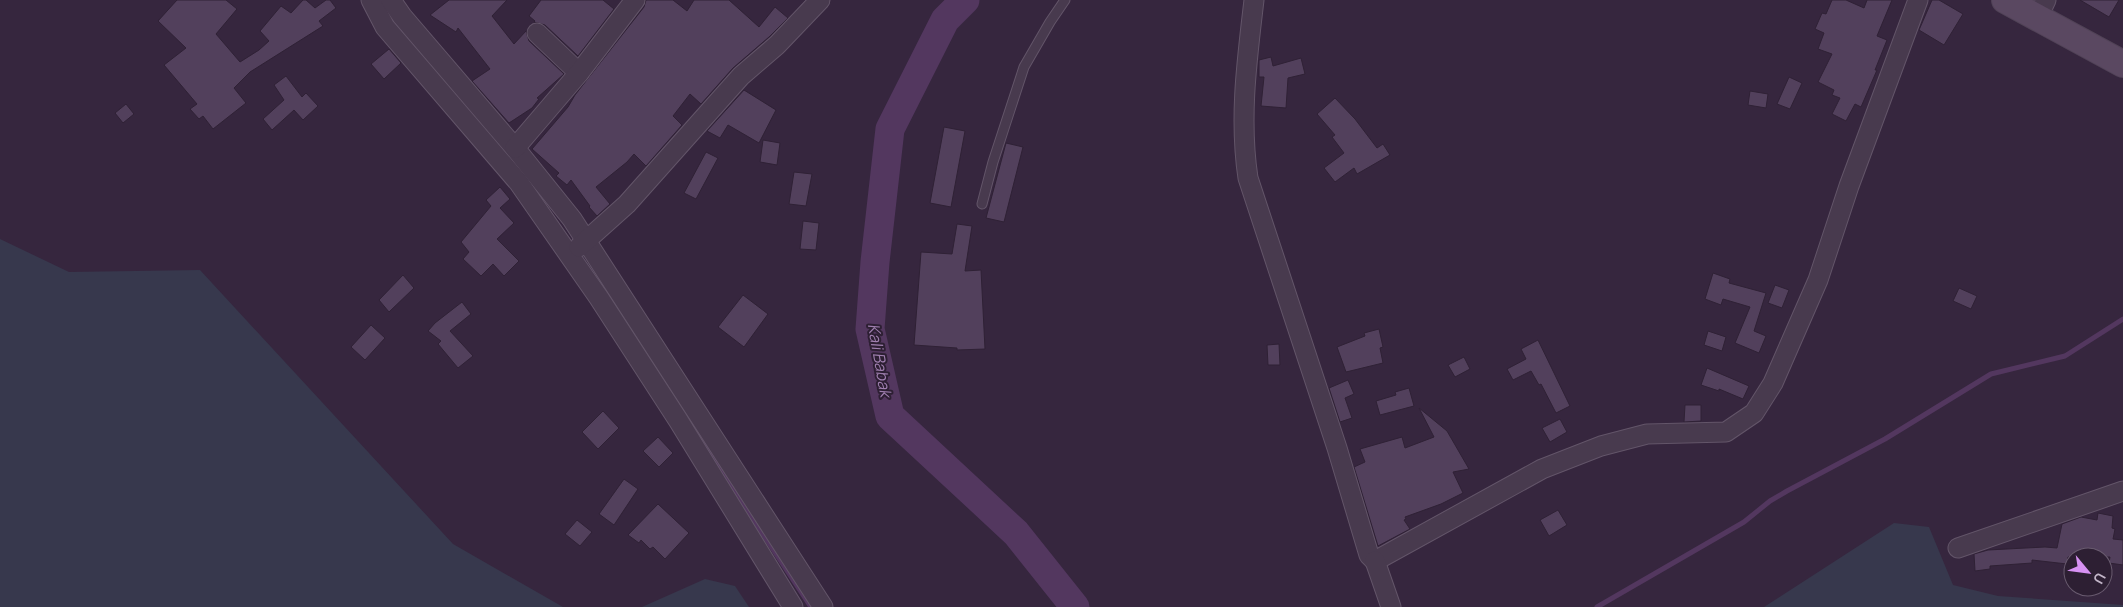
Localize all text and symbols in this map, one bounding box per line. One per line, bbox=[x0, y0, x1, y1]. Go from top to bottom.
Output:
water label: Kali Babak bbox=[863, 322, 898, 400]
north arrow bbox=[2063, 547, 2113, 597]
text: U bbox=[2089, 570, 2111, 588]

